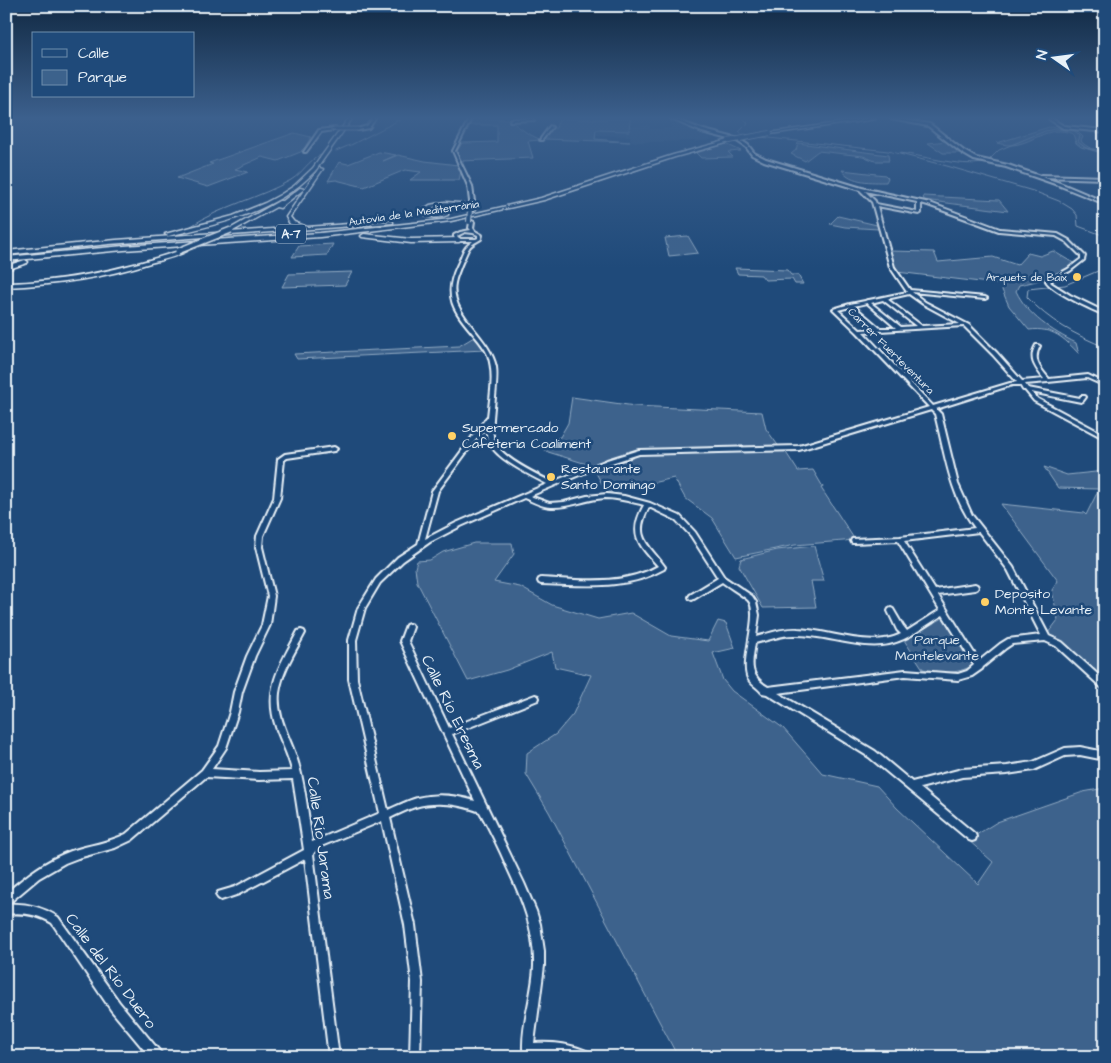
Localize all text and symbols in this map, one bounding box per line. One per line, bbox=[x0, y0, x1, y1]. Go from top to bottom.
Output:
legend bbox=[32, 32, 195, 98]
north arrow bbox=[1028, 32, 1078, 82]
text: Calle bbox=[78, 43, 109, 64]
text: N bbox=[1032, 48, 1053, 62]
text: Parque bbox=[78, 67, 127, 88]
street label: Autovia de la Mediterrània bbox=[348, 196, 481, 230]
road number: A-7 bbox=[276, 224, 306, 243]
place label: Arquets de Baix bbox=[986, 270, 1068, 285]
marker: Arquets de Baix bbox=[1071, 271, 1083, 283]
street label: Carrer Fuerteventura bbox=[845, 305, 938, 398]
place label: Supermercado Cafeteria Coaliment bbox=[462, 418, 591, 454]
marker: Supermercado Cafeteria Coaliment bbox=[446, 430, 458, 442]
place label: Restaurante Santo Domingo bbox=[561, 459, 655, 495]
marker: Restaurante Santo Domingo bbox=[545, 471, 557, 483]
place label: Deposito Monte Levante bbox=[995, 584, 1093, 620]
marker: Deposito Monte Levante bbox=[979, 596, 991, 608]
park label: Parque Montelevante bbox=[895, 630, 979, 666]
street label: Calle Río Eresma bbox=[416, 651, 490, 773]
street label: Calle Río Jarama bbox=[302, 776, 340, 900]
street label: Calle del Río Duero bbox=[60, 909, 162, 1033]

